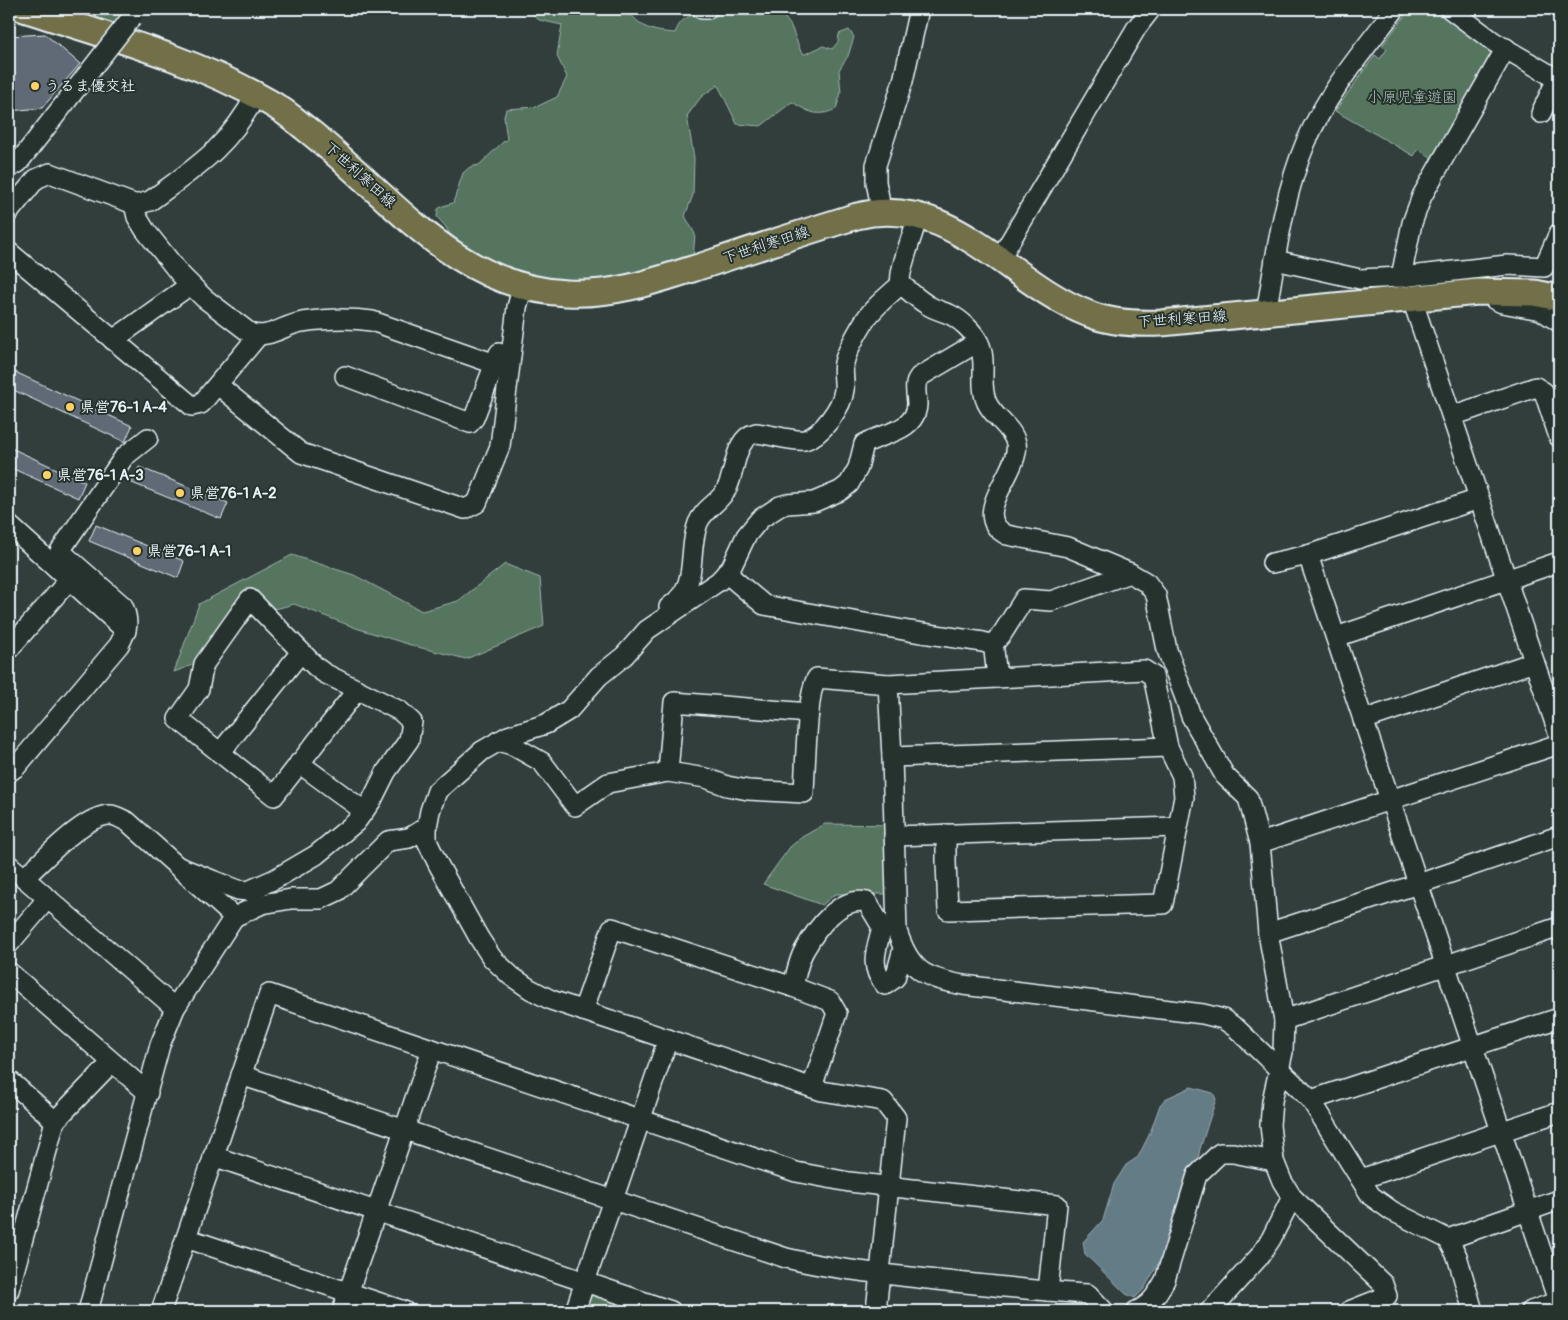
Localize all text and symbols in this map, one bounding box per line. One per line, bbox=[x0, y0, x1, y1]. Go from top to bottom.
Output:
place label: うるま優交社 bbox=[45, 77, 135, 96]
marker: うるま優交社 bbox=[29, 80, 41, 92]
park label: 小原児童遊園 bbox=[1367, 88, 1457, 107]
street label: 下世利寒田線 bbox=[320, 138, 400, 212]
street label: 下世利寒田線 bbox=[720, 222, 812, 268]
street label: 下世利寒田線 bbox=[1136, 306, 1228, 332]
place label: 県営76-1 A-4 bbox=[80, 398, 167, 417]
marker: 県営76-1 A-4 bbox=[64, 401, 76, 413]
place label: 県営76-1 A-3 bbox=[57, 466, 144, 485]
marker: 県営76-1 A-3 bbox=[41, 469, 53, 481]
place label: 県営76-1 A-2 bbox=[190, 484, 277, 503]
marker: 県営76-1 A-2 bbox=[174, 487, 186, 499]
place label: 県営76-1 A-1 bbox=[147, 542, 231, 561]
marker: 県営76-1 A-1 bbox=[131, 545, 143, 557]

